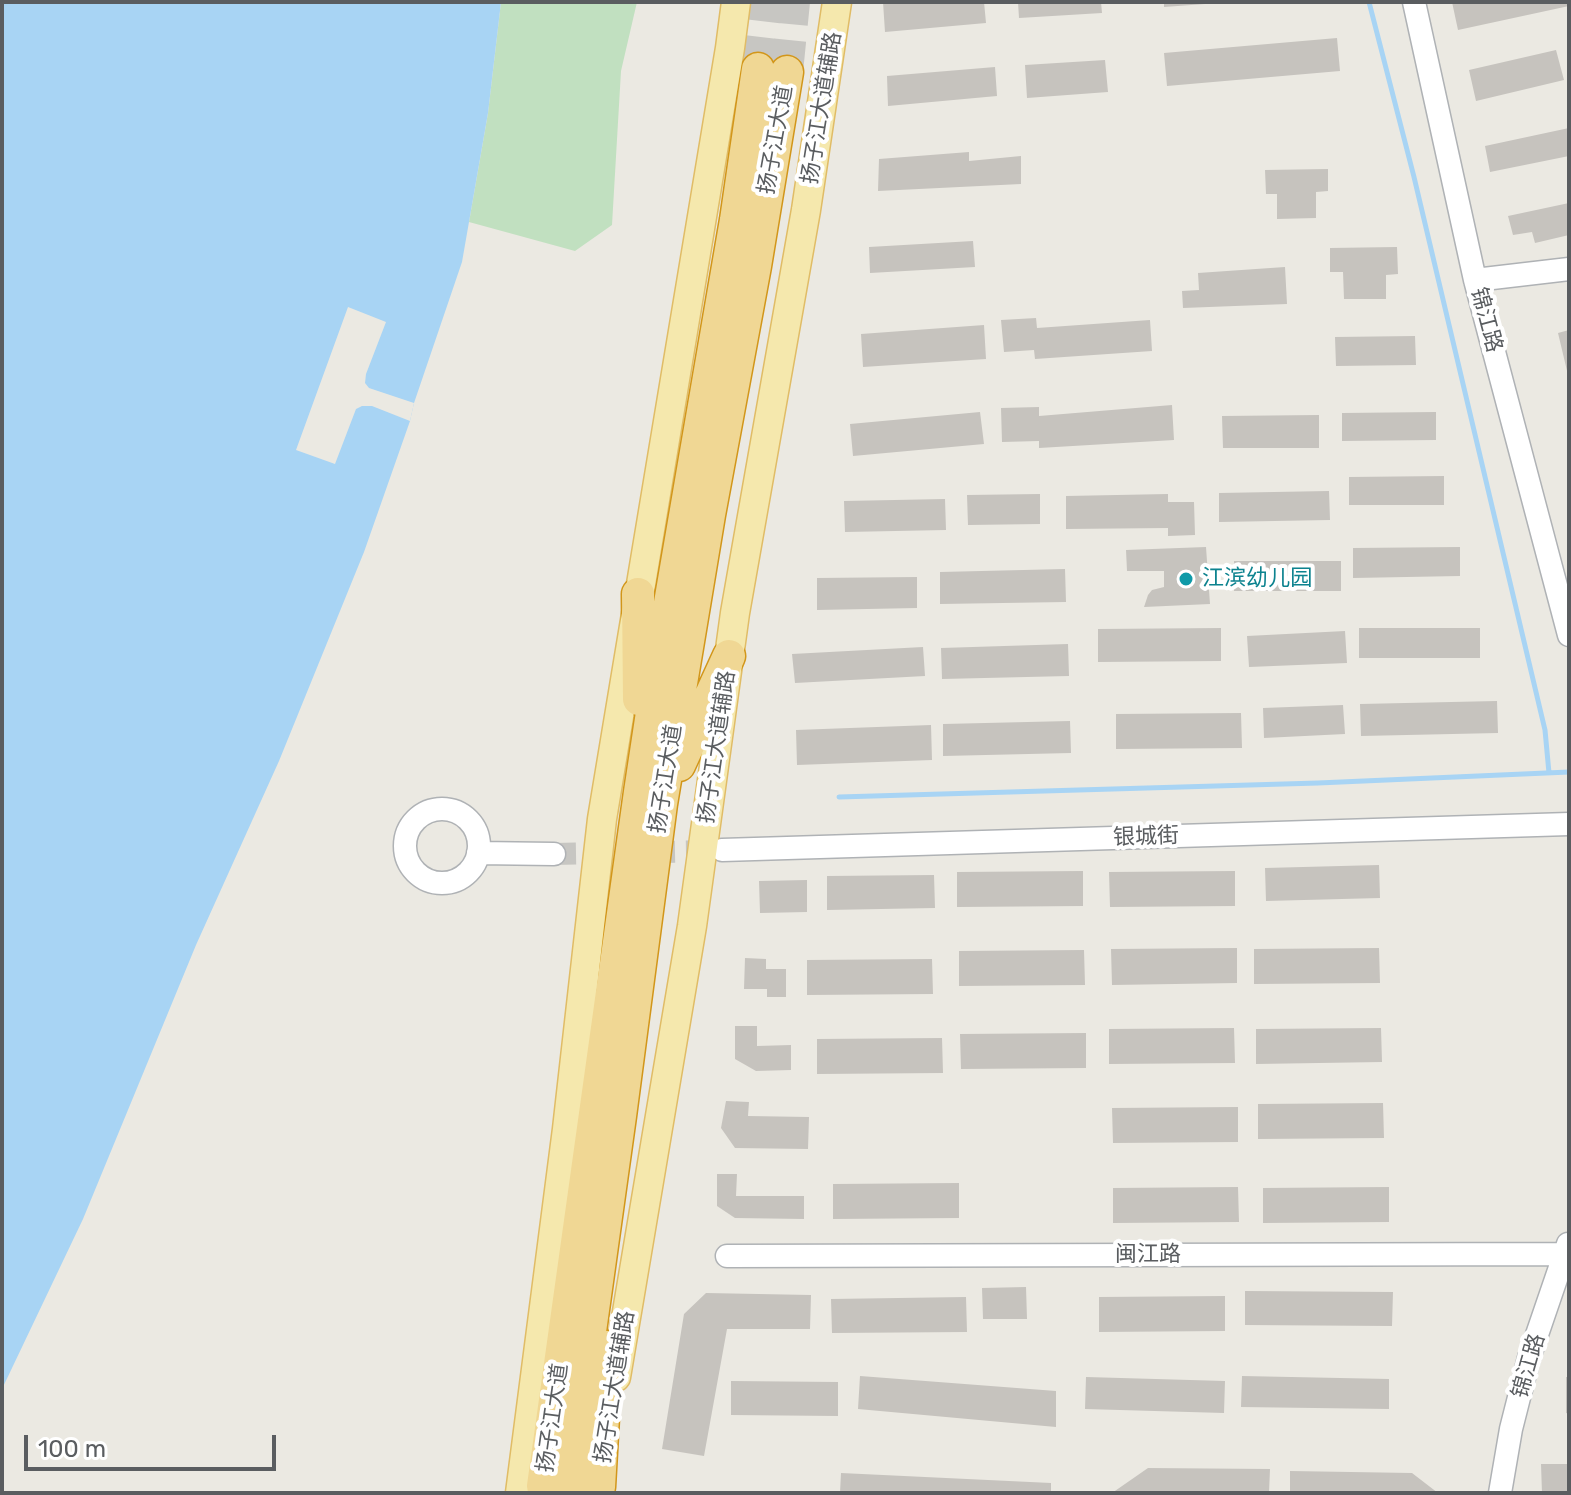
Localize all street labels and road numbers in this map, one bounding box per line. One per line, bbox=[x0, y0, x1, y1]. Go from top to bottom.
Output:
street label: 扬子江大道辅路 bbox=[797, 30, 847, 186]
street label: 扬子江大道 bbox=[753, 84, 799, 196]
street label: 锦江路 bbox=[1465, 285, 1507, 355]
street label: 扬子江大道辅路 bbox=[693, 669, 741, 825]
street label: 扬子江大道 bbox=[644, 723, 688, 835]
street label: 银城街 bbox=[1113, 823, 1179, 851]
street label: 闽江路 bbox=[1115, 1242, 1181, 1268]
street label: 扬子江大道辅路 bbox=[590, 1309, 640, 1465]
street label: 锦江路 bbox=[1507, 1331, 1551, 1401]
street label: 扬子江大道 bbox=[532, 1362, 574, 1474]

